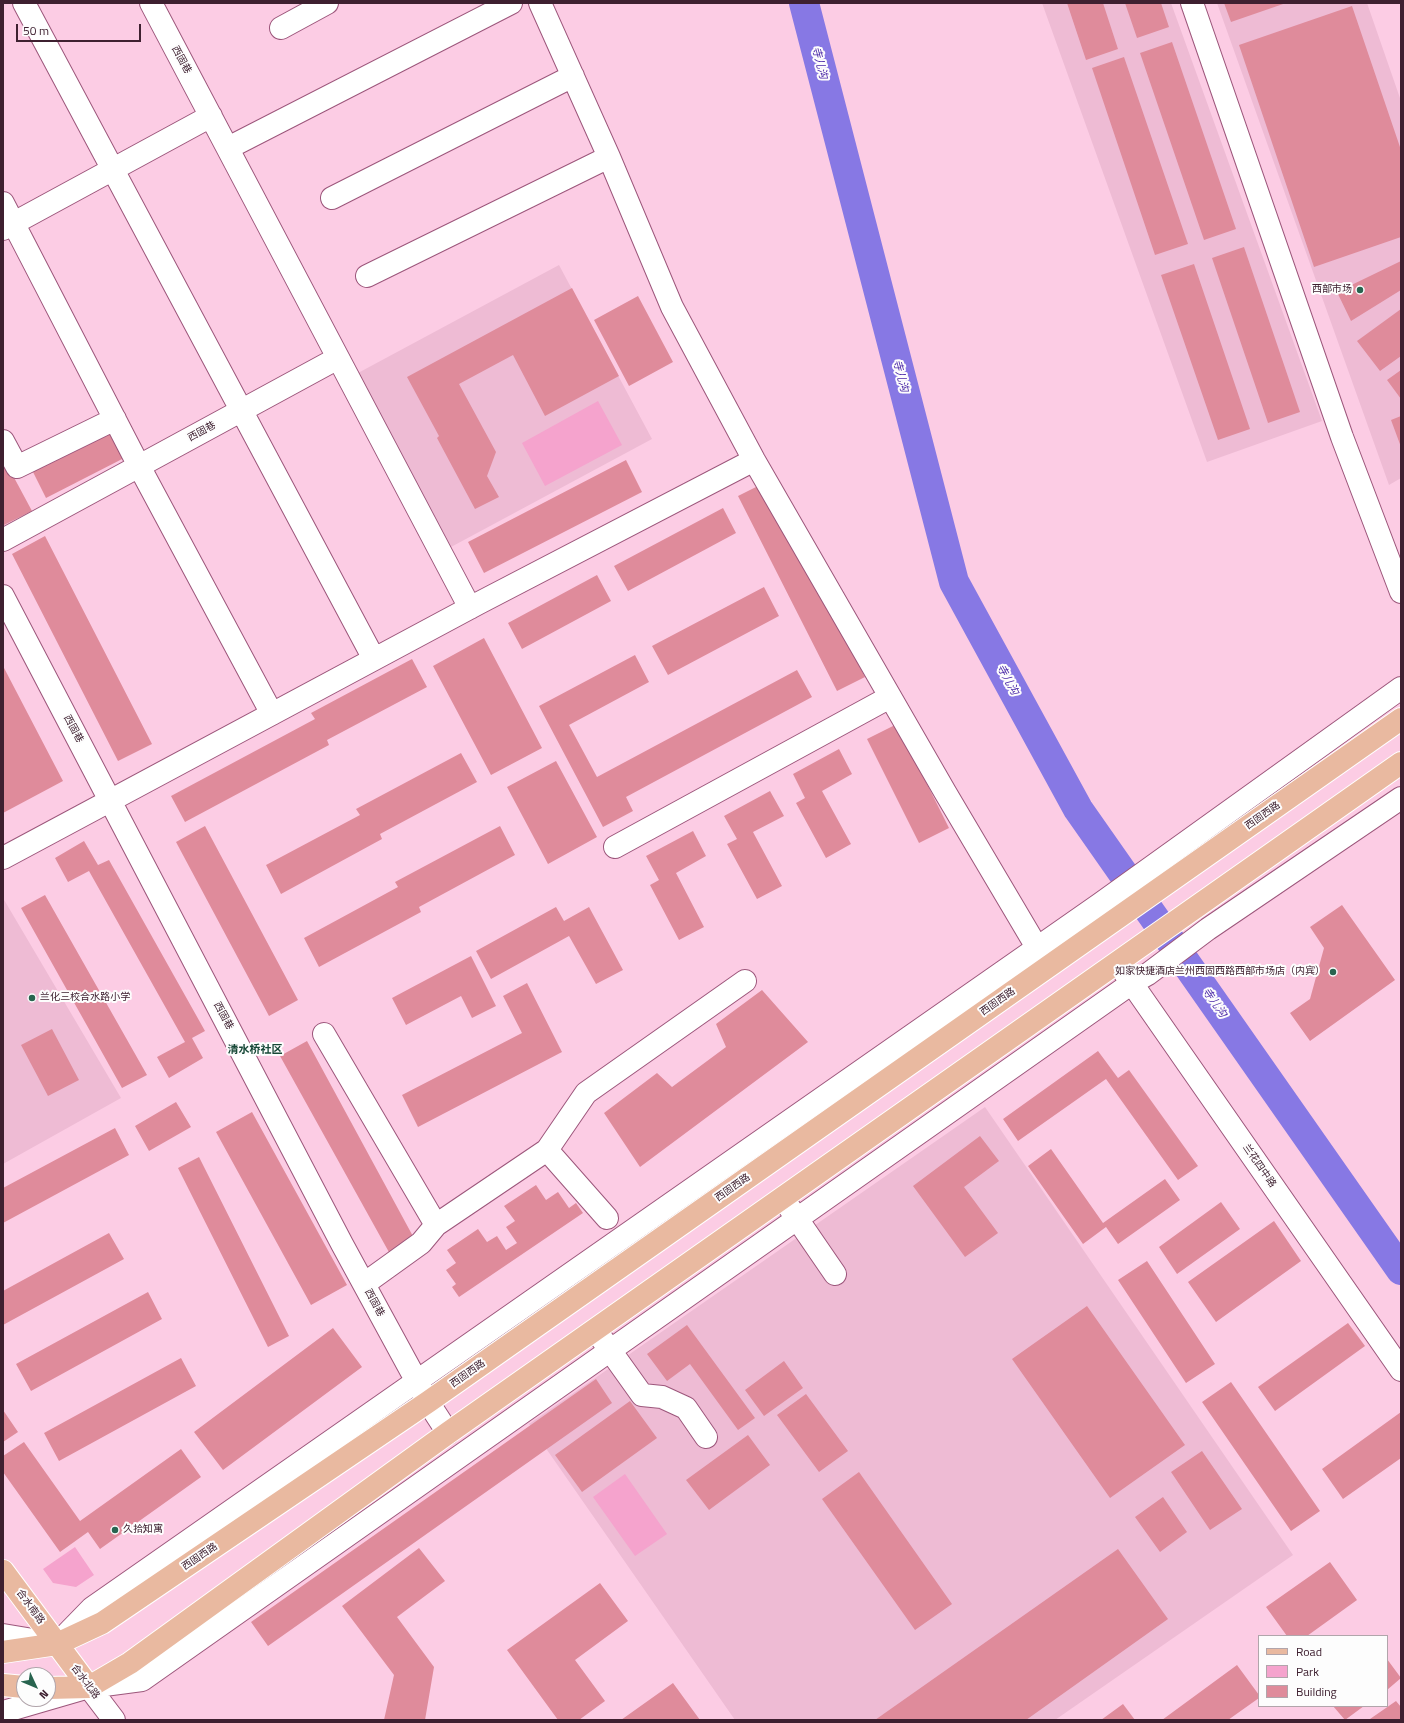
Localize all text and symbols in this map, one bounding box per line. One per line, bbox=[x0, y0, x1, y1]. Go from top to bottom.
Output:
scale bar bbox=[18, 16, 143, 42]
text: 50 m bbox=[23, 21, 49, 40]
street label: 西固巷 bbox=[169, 44, 193, 76]
water label: 寺儿沟 bbox=[808, 45, 830, 81]
place label: 西部市场 bbox=[1312, 284, 1352, 296]
marker: 西部市场 bbox=[1355, 285, 1365, 295]
water label: 寺儿沟 bbox=[889, 358, 911, 394]
street label: 西固巷 bbox=[186, 420, 218, 444]
water label: 寺儿沟 bbox=[993, 662, 1021, 698]
street label: 西固巷 bbox=[61, 713, 85, 745]
street label: 西固西路 bbox=[1243, 800, 1283, 832]
place label: 如家快捷酒店兰州西固西路西部市场店（内宾） bbox=[1115, 966, 1325, 978]
marker: 如家快捷酒店兰州西固西路西部市场店（内宾） bbox=[1328, 967, 1338, 977]
street label: 西固西路 bbox=[978, 986, 1018, 1018]
water label: 寺儿沟 bbox=[1199, 986, 1229, 1020]
place label: 兰化三校合水路小学 bbox=[40, 992, 130, 1004]
marker: 兰化三校合水路小学 bbox=[27, 993, 37, 1003]
street label: 西固巷 bbox=[211, 1000, 235, 1032]
district label: 清水桥社区 bbox=[228, 1043, 282, 1057]
street label: 兰花四中路 bbox=[1240, 1142, 1278, 1190]
street label: 西固西路 bbox=[713, 1172, 753, 1204]
street label: 西固巷 bbox=[362, 1287, 386, 1319]
street label: 西固西路 bbox=[448, 1358, 488, 1390]
place label: 久拾知寓 bbox=[123, 1524, 163, 1536]
marker: 久拾知寓 bbox=[110, 1525, 120, 1535]
street label: 西固西路 bbox=[180, 1541, 220, 1573]
street label: 合水南路 bbox=[13, 1587, 47, 1627]
legend bbox=[1258, 1635, 1388, 1707]
text: Road bbox=[1296, 1642, 1322, 1661]
street label: 合水北路 bbox=[68, 1662, 102, 1702]
text: Park bbox=[1296, 1662, 1319, 1681]
north arrow bbox=[16, 1667, 56, 1707]
text: Building bbox=[1296, 1682, 1337, 1701]
text: N bbox=[36, 1686, 52, 1703]

